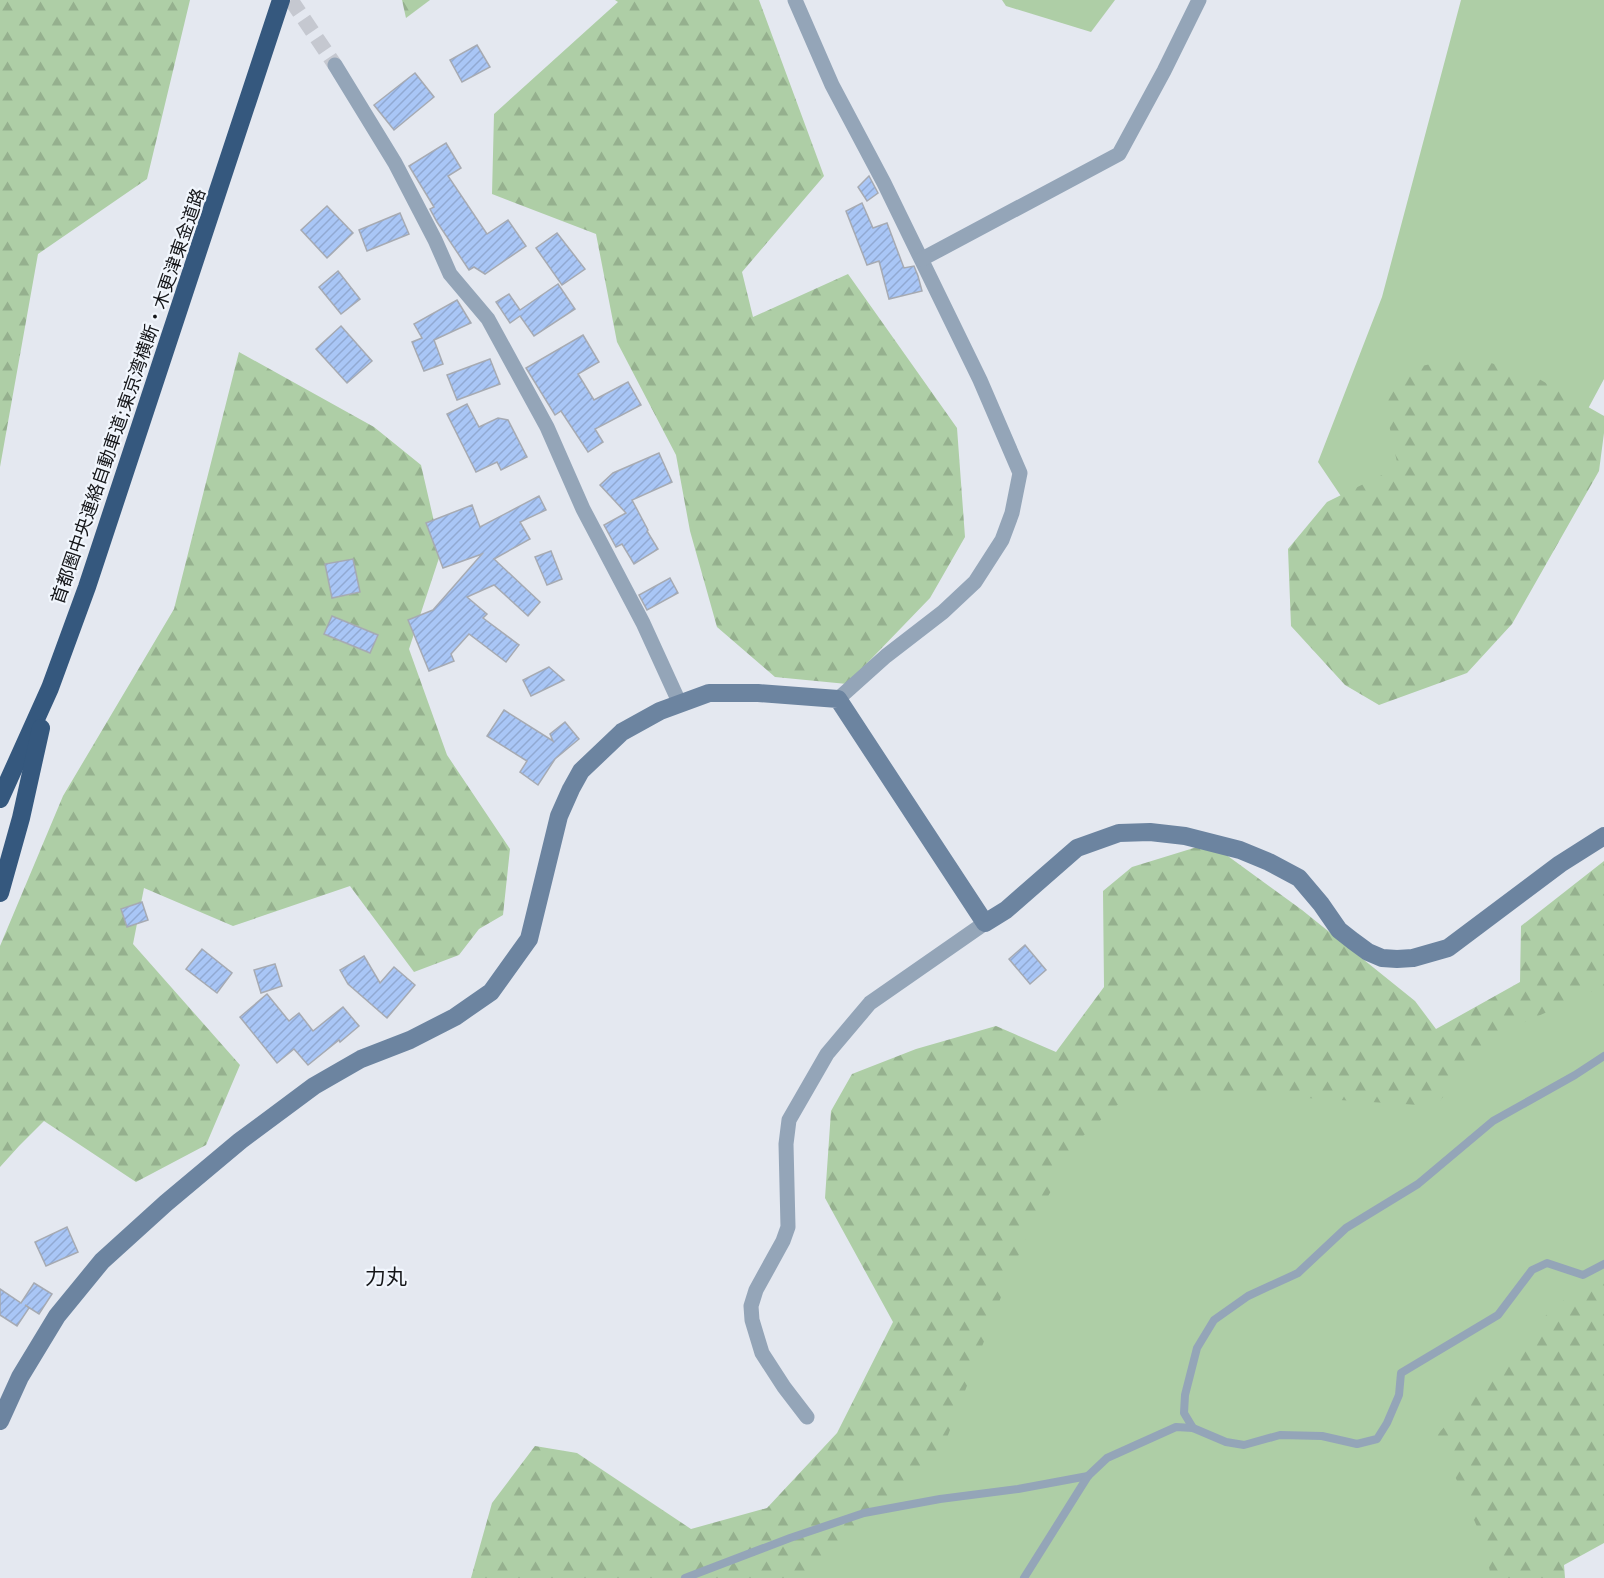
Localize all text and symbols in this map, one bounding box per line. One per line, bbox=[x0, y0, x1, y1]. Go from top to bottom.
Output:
street label: 首都圏中央連絡自動車道;東京湾横断・木更津東金道路 bbox=[47, 185, 209, 607]
district label: 力丸 bbox=[365, 1265, 407, 1289]

